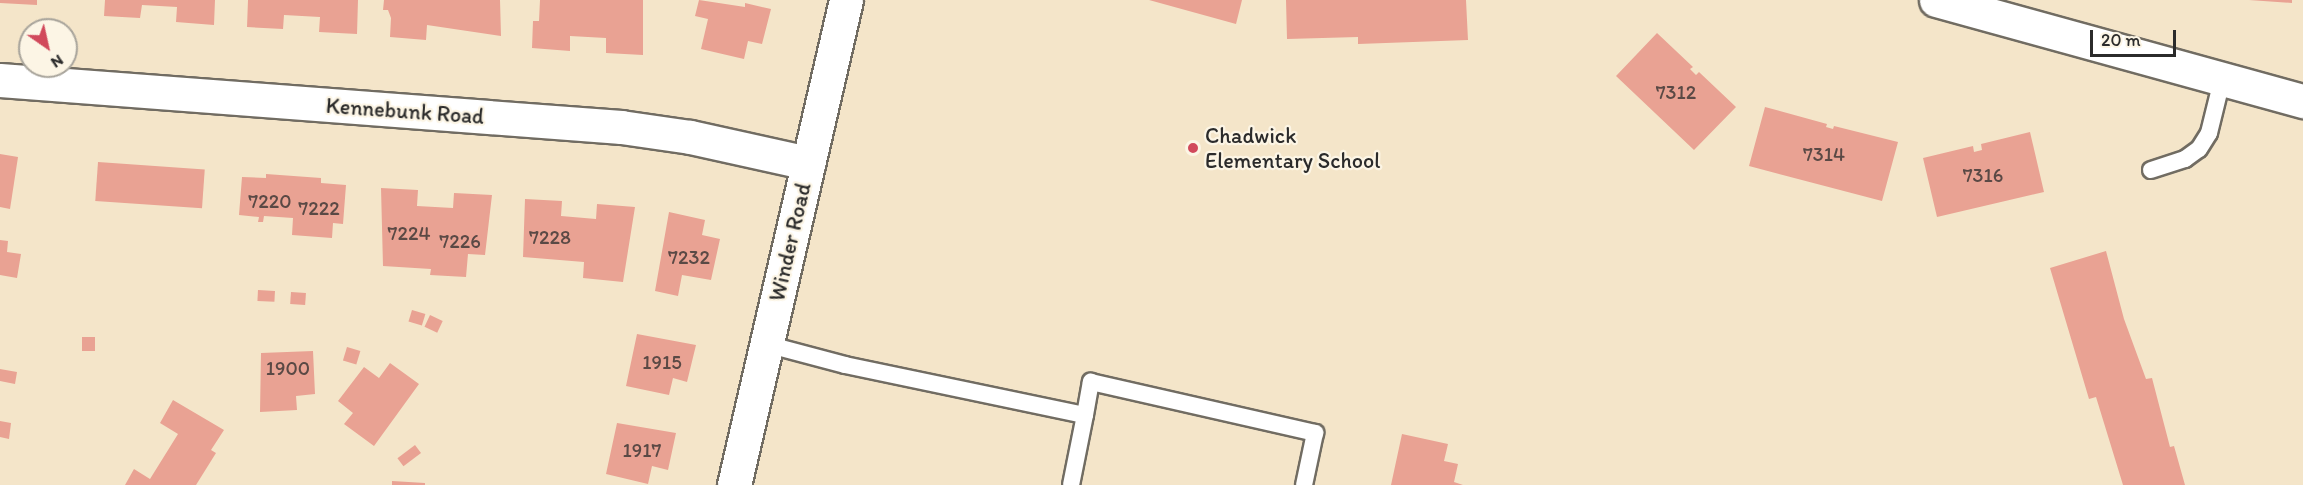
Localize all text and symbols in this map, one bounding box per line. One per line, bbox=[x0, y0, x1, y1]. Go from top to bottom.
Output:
north arrow bbox=[18, 18, 78, 78]
scale bar bbox=[2093, 18, 2178, 56]
text: 20 m bbox=[2101, 29, 2141, 51]
text: N bbox=[47, 51, 67, 73]
house number: 7312 bbox=[1656, 80, 1696, 104]
street label: Kennebunk Road bbox=[325, 92, 485, 130]
place label: Chadwick Elementary School bbox=[1205, 122, 1380, 174]
marker: Chadwick Elementary School bbox=[1186, 141, 1200, 155]
house number: 7314 bbox=[1803, 142, 1845, 166]
house number: 7316 bbox=[1963, 163, 2003, 187]
street label: Winder Road bbox=[764, 180, 816, 304]
house number: 7220 bbox=[248, 189, 292, 213]
house number: 7222 bbox=[298, 196, 340, 220]
house number: 7224 bbox=[388, 221, 430, 245]
house number: 7228 bbox=[529, 225, 571, 249]
house number: 7226 bbox=[439, 229, 481, 253]
house number: 7232 bbox=[668, 245, 710, 269]
house number: 1915 bbox=[642, 350, 682, 374]
house number: 1900 bbox=[266, 356, 310, 380]
house number: 1917 bbox=[623, 438, 661, 462]

